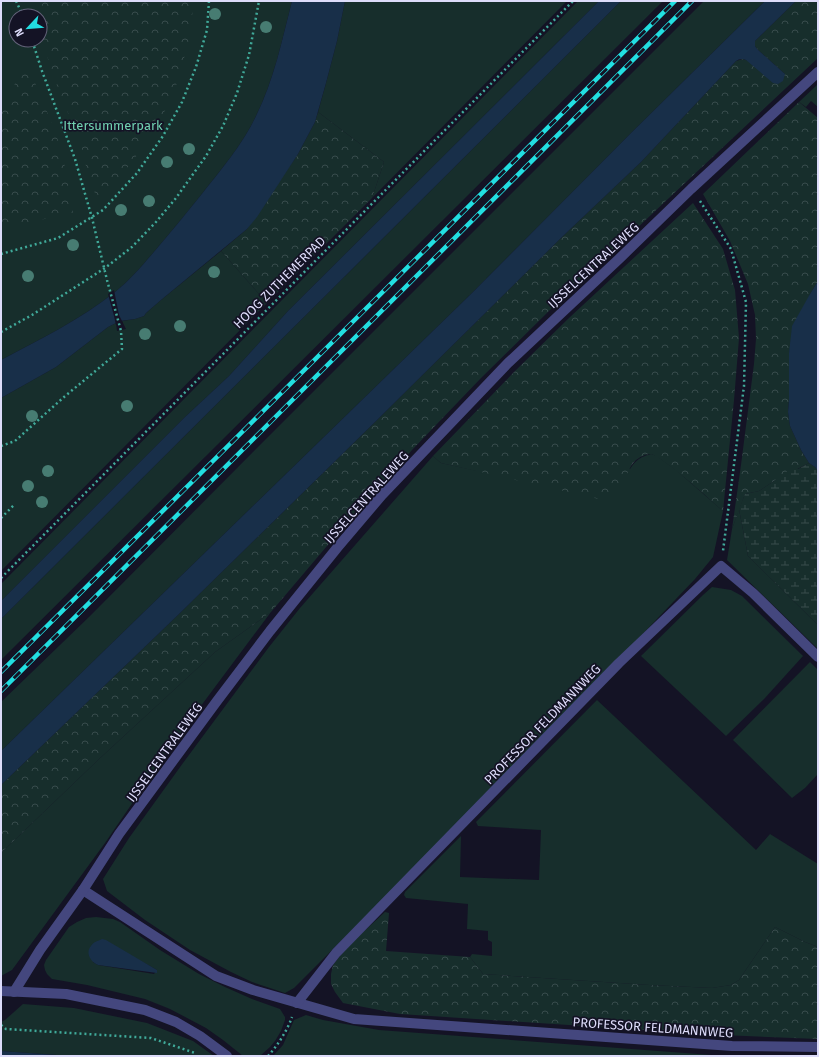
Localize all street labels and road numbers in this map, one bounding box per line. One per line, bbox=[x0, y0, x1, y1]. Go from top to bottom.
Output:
street label: IJSSELCENTRALEWEG bbox=[545, 219, 642, 311]
street label: HOOG ZUTHEMERPAD bbox=[230, 233, 328, 331]
street label: IJSSELCENTRALEWEG bbox=[321, 448, 412, 547]
street label: PROFESSOR FELDMANNWEG bbox=[481, 661, 604, 787]
street label: IJSSELCENTRALEWEG bbox=[123, 700, 205, 805]
street label: PROFESSOR FELDMANNWEG bbox=[572, 1014, 734, 1041]

